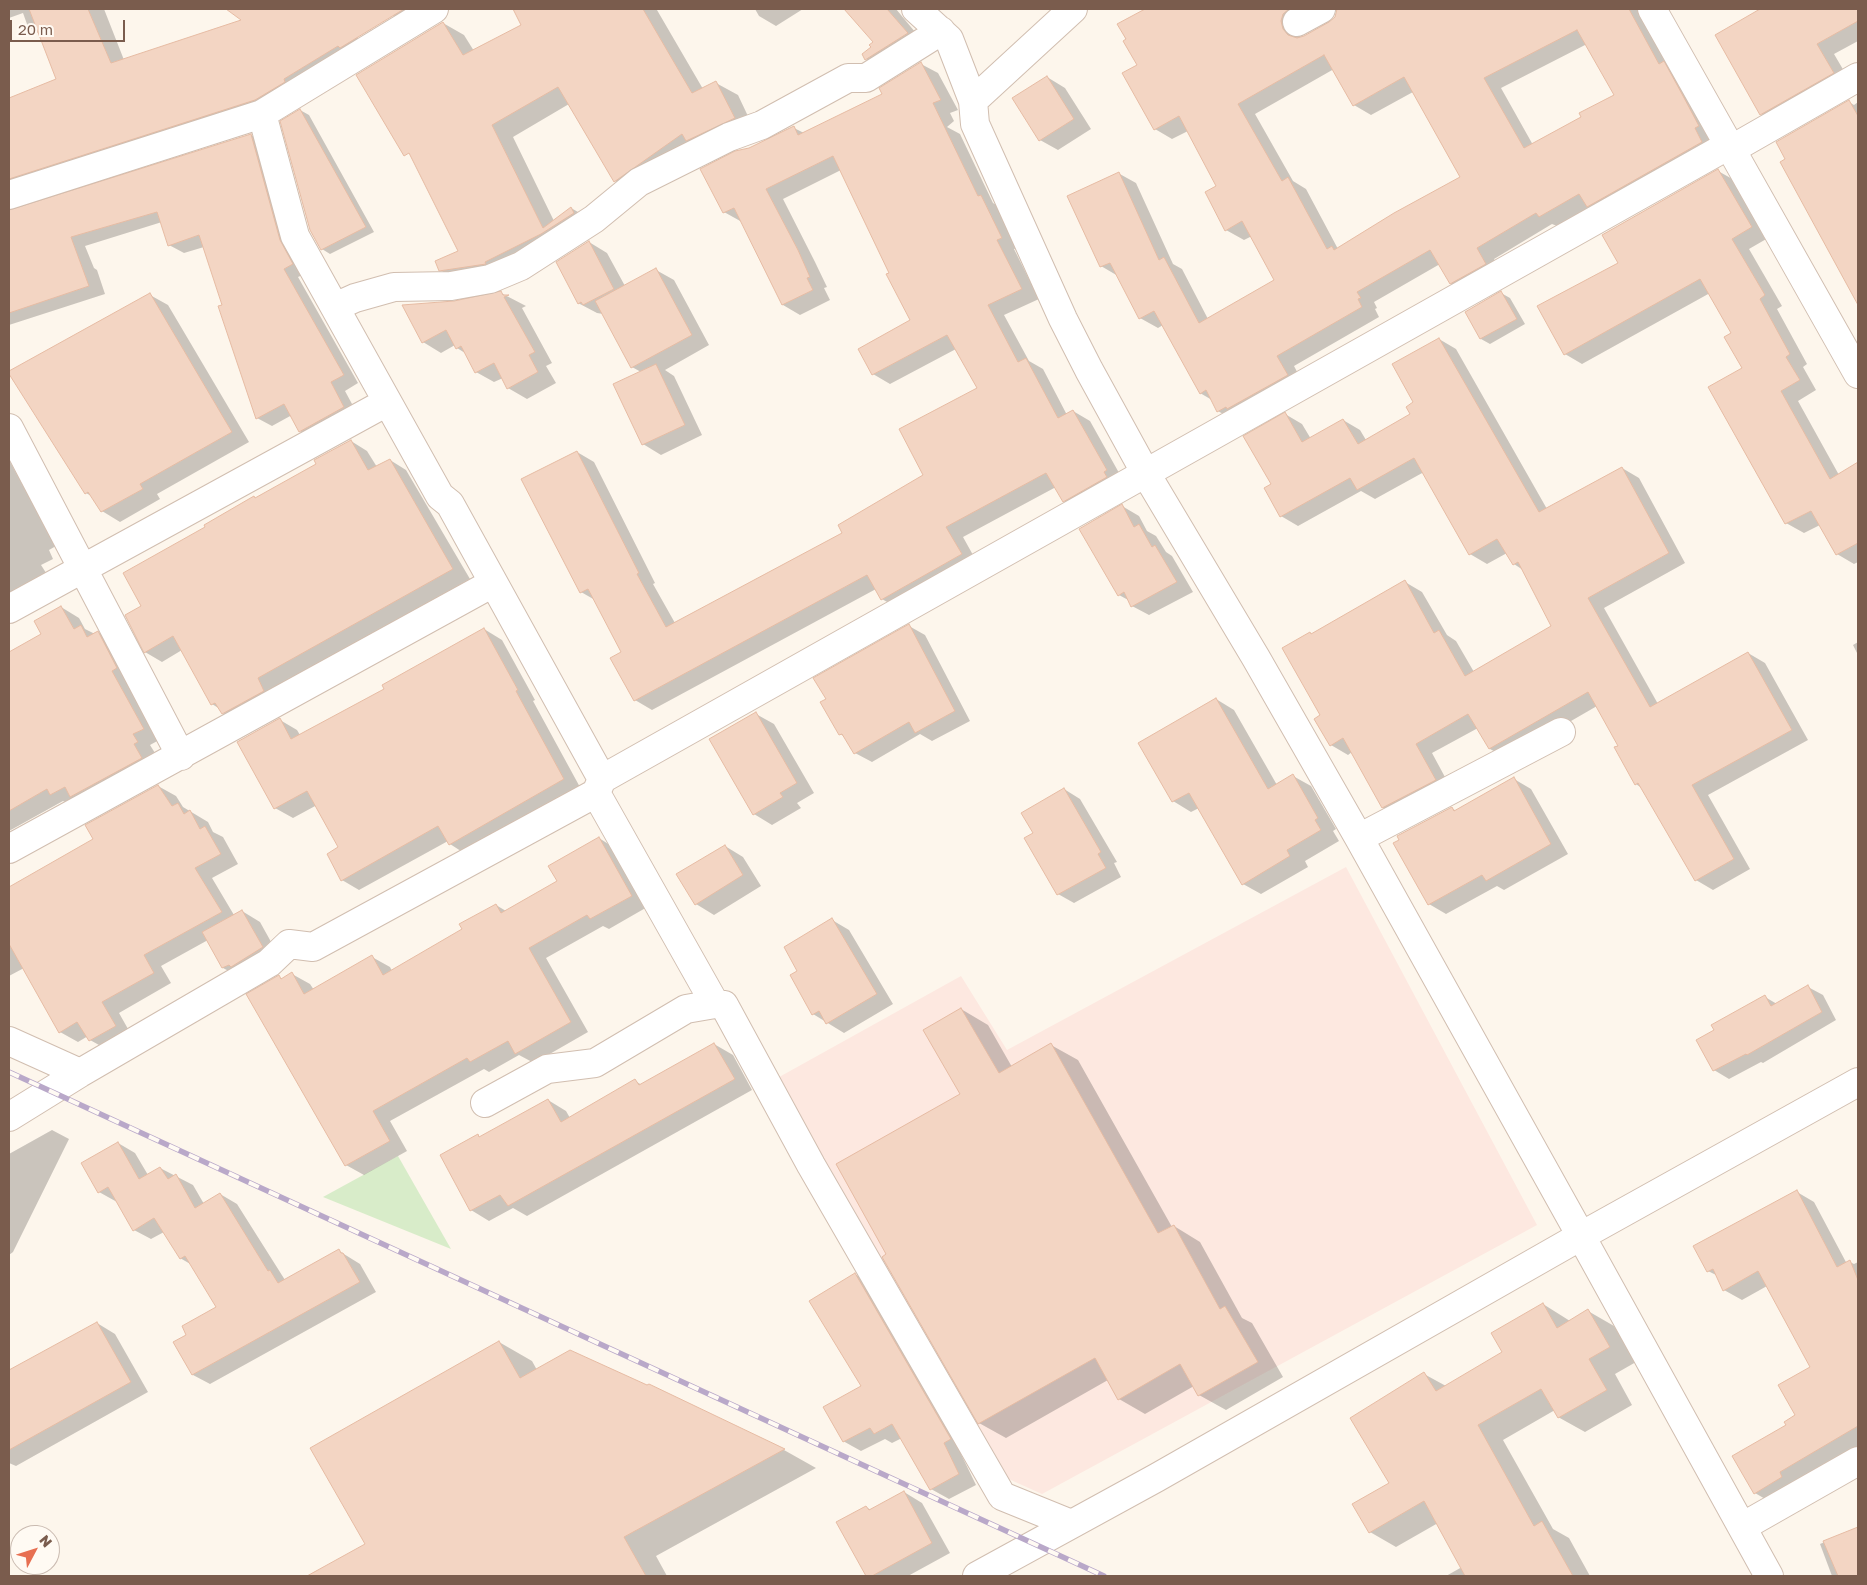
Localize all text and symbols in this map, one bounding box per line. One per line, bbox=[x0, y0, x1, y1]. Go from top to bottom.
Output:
scale bar bbox=[12, 10, 128, 42]
text: 20 m bbox=[18, 20, 53, 38]
north arrow bbox=[10, 1525, 60, 1575]
text: N bbox=[36, 1531, 56, 1550]

